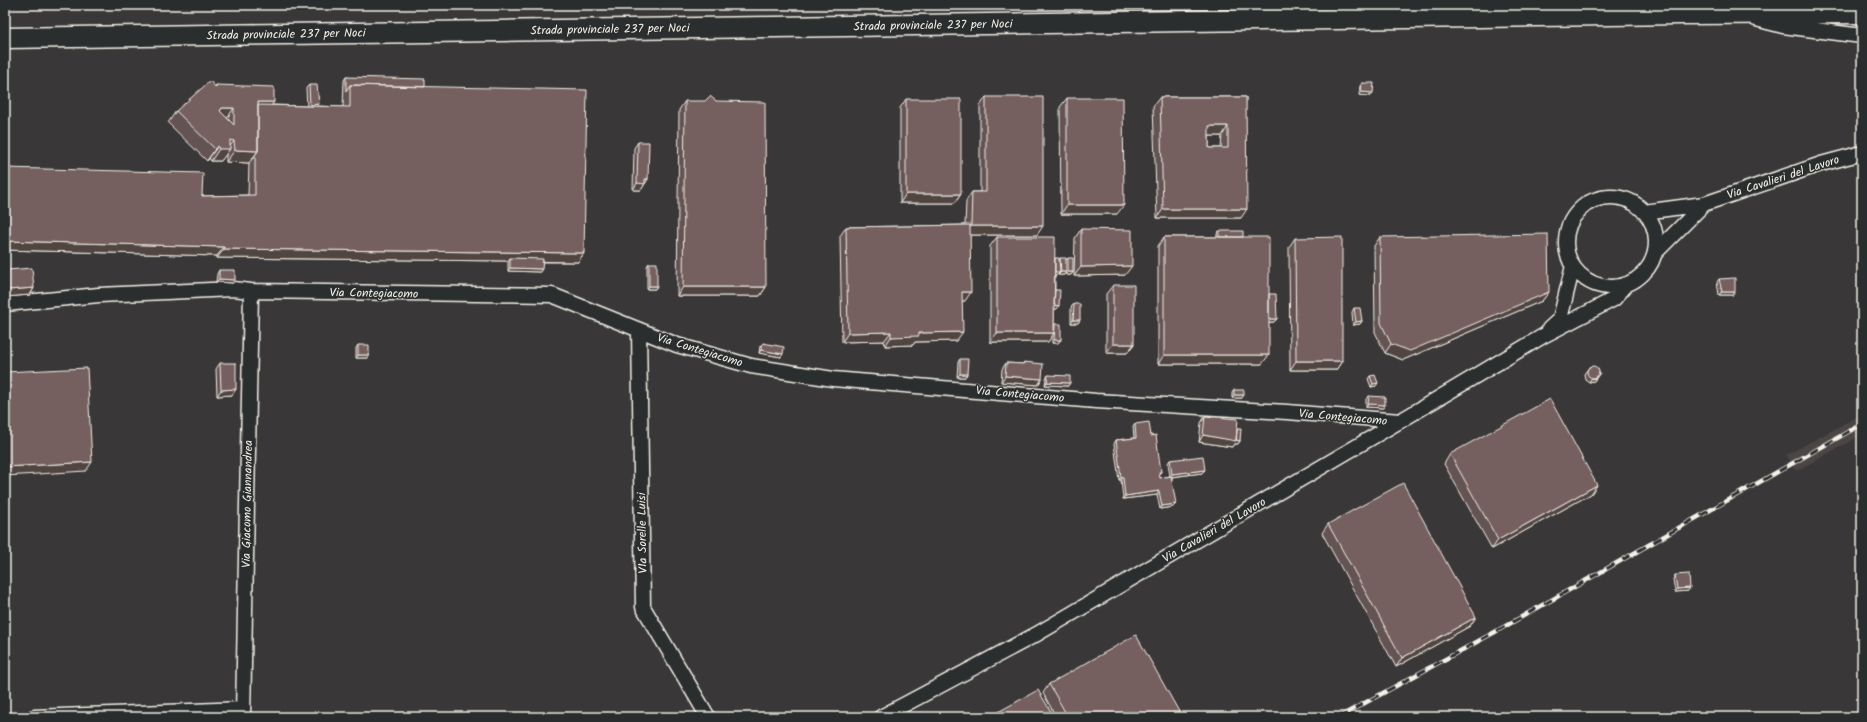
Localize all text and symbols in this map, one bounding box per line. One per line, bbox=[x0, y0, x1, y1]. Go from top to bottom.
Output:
street label: Strada provinciale 237 per Noci bbox=[853, 15, 1014, 36]
street label: Strada provinciale 237 per Noci bbox=[530, 19, 691, 40]
street label: Strada provinciale 237 per Noci bbox=[206, 24, 367, 45]
street label: Via Cavalieri del Lavoro bbox=[1724, 150, 1842, 205]
street label: Via Contegiacomo bbox=[329, 283, 419, 304]
street label: Via Contegiacomo bbox=[655, 328, 745, 373]
street label: Via Contegiacomo bbox=[975, 381, 1065, 408]
street label: Via Contegiacomo bbox=[1298, 404, 1388, 431]
street label: Via Giacomo Giannandrea bbox=[237, 440, 258, 568]
street label: VIa Sorelle Luisi bbox=[632, 491, 653, 574]
street label: Via Cavalieri del Lavoro bbox=[1159, 493, 1270, 568]

